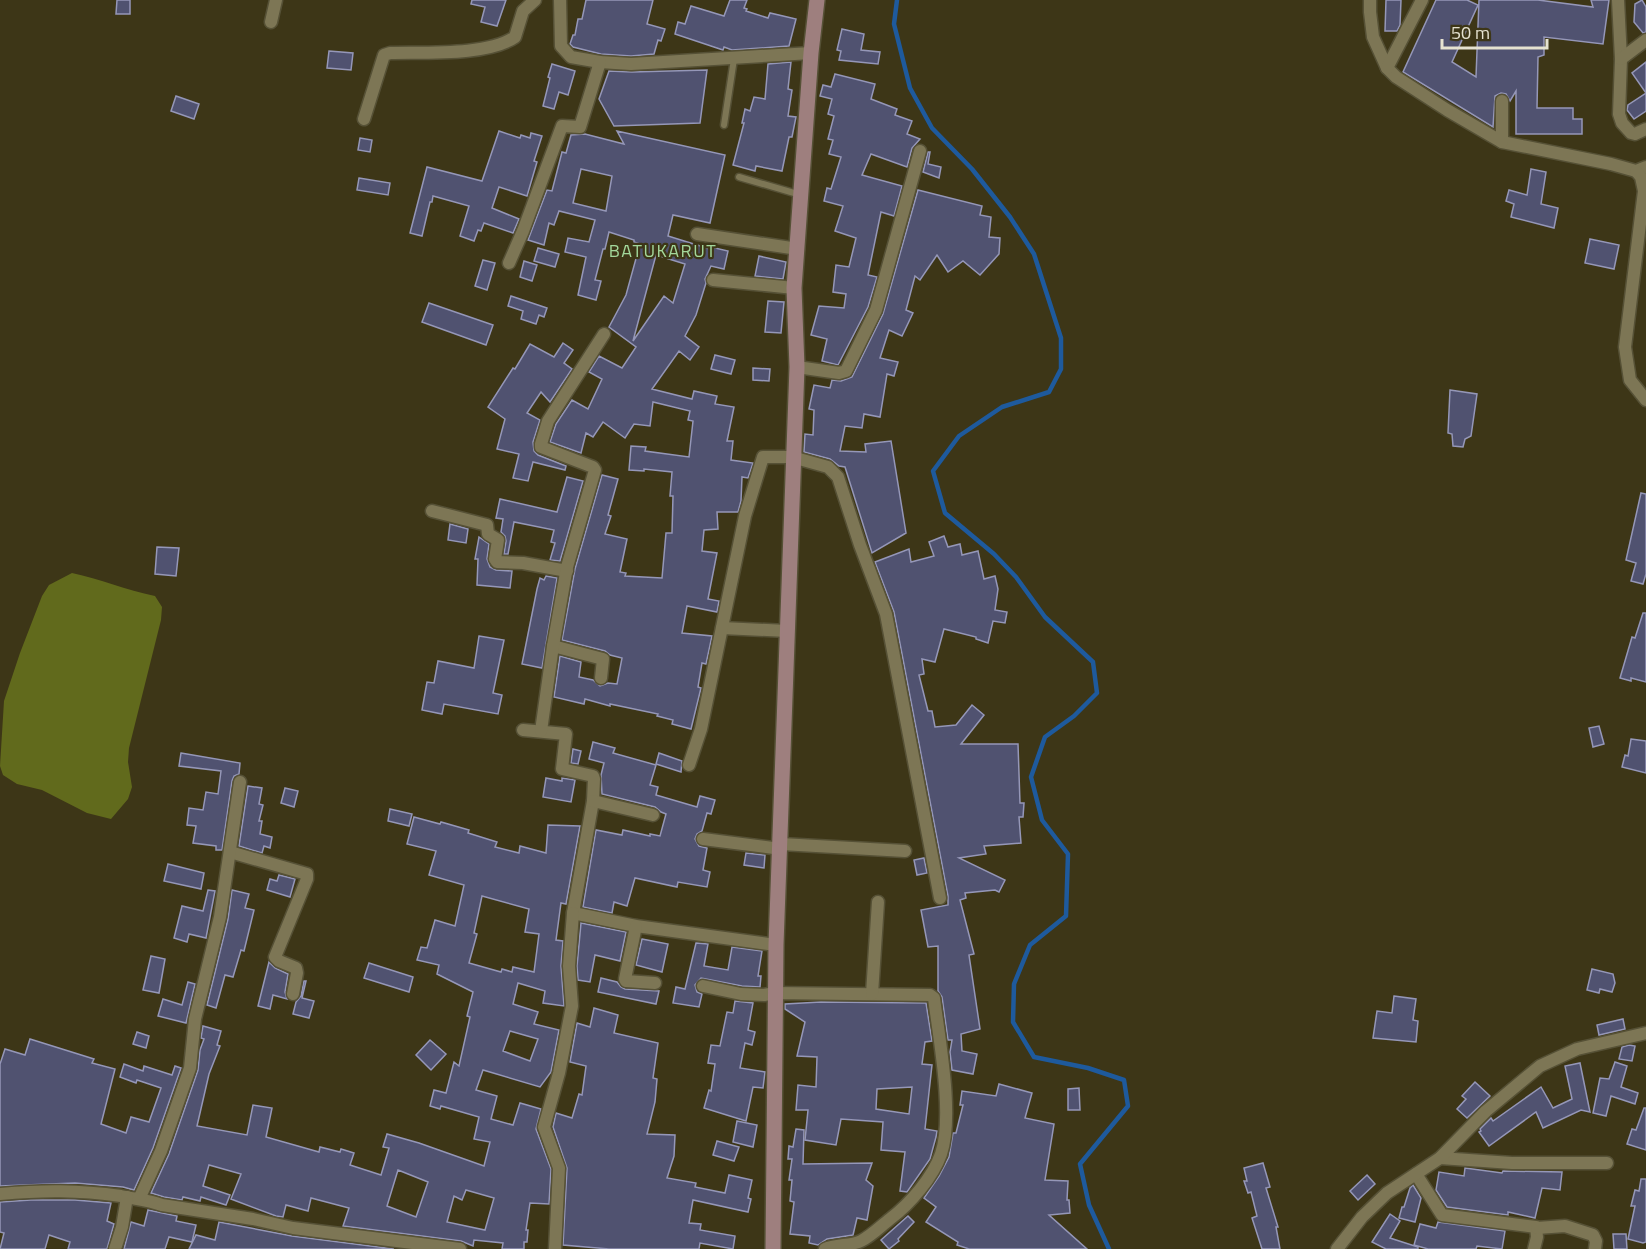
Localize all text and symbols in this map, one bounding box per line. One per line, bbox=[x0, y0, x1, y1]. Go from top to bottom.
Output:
scale bar bbox=[1442, 12, 1547, 50]
text: 50 m bbox=[1451, 19, 1490, 46]
district label: BATUKARUT bbox=[609, 237, 717, 264]

